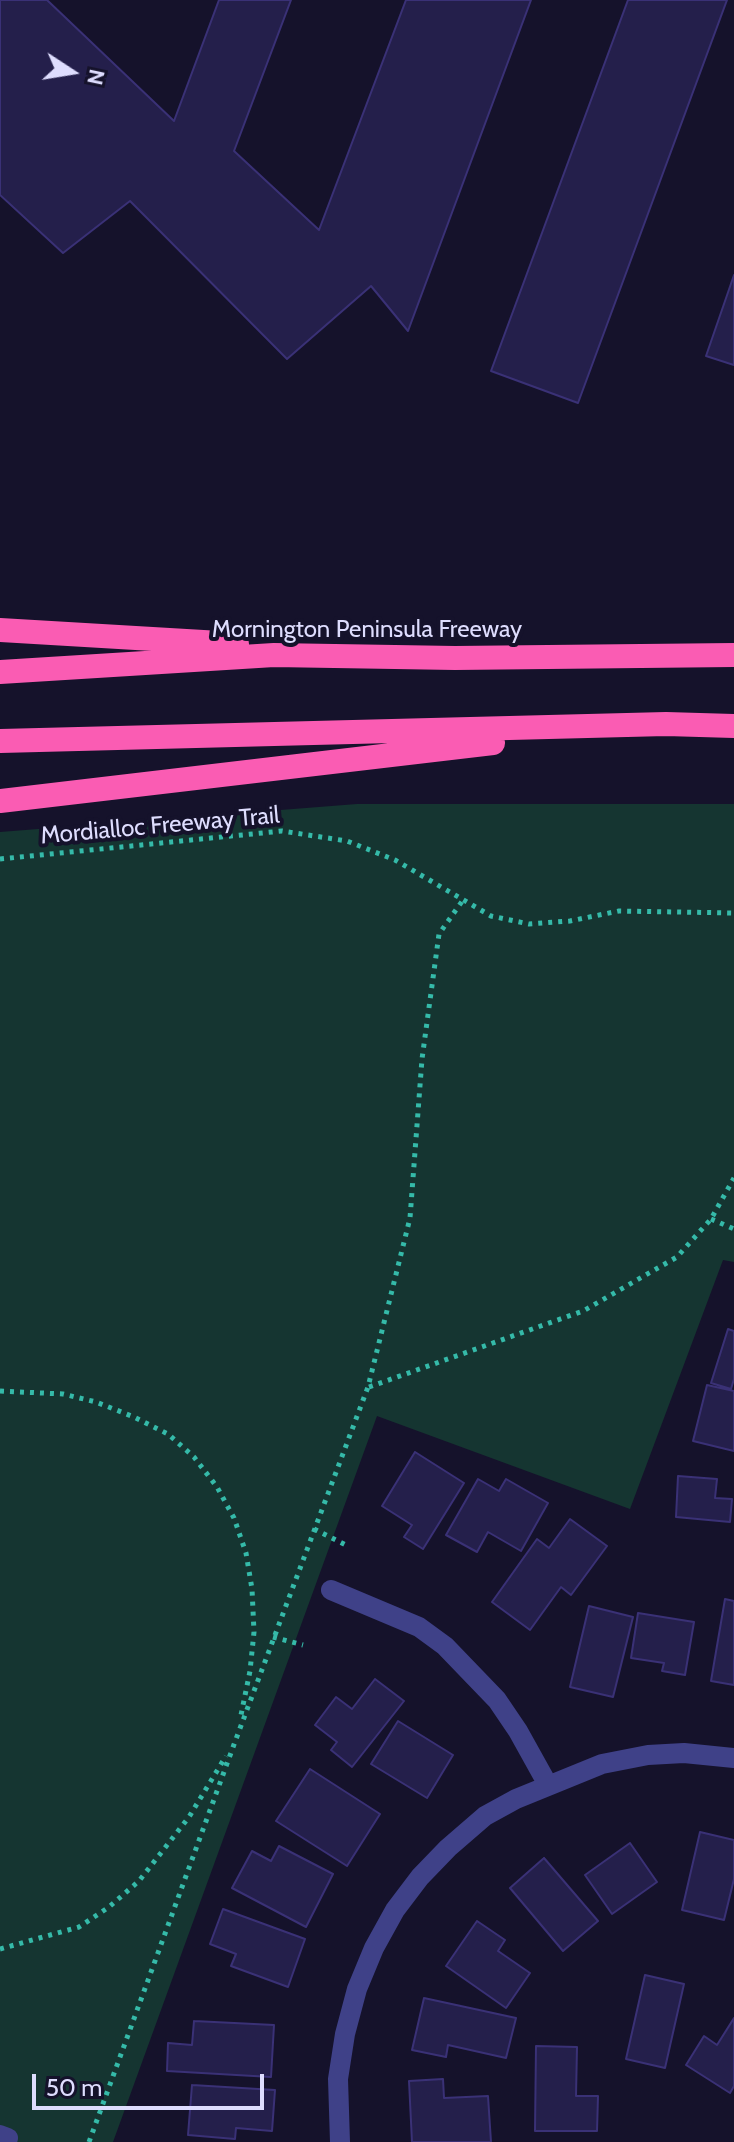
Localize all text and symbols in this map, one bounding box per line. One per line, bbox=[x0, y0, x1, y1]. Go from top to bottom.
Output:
north arrow bbox=[32, 32, 112, 112]
text: N bbox=[81, 67, 111, 88]
street label: Mornington Peninsula Freeway bbox=[212, 616, 522, 644]
street label: Mordialloc Freeway Trail bbox=[39, 801, 281, 851]
scale bar bbox=[36, 2058, 268, 2108]
text: 50 m bbox=[46, 2073, 102, 2102]

